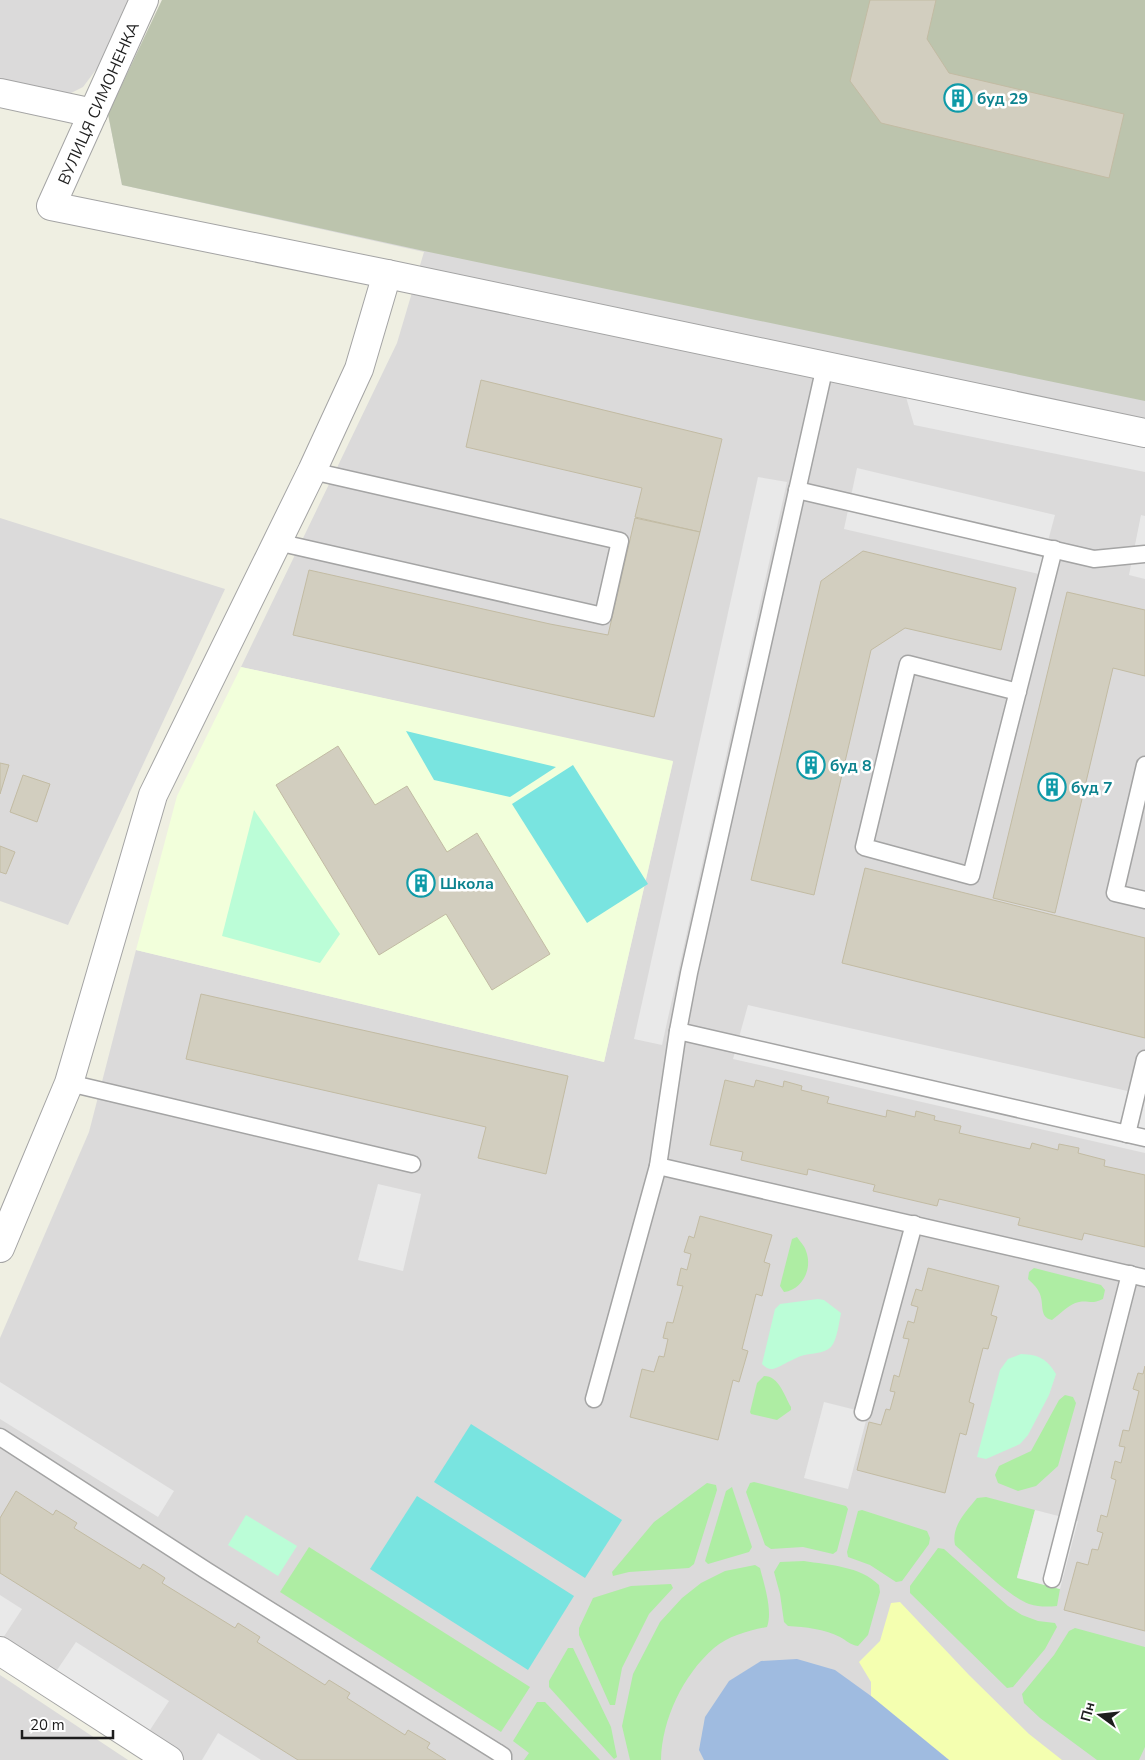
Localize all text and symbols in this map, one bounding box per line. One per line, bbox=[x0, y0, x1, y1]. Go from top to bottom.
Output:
street label: ВУЛИЦЯ СИМОНЕНКА bbox=[53, 18, 145, 188]
building icon: буд 29 bbox=[943, 83, 973, 113]
place label: буд 29 bbox=[977, 88, 1028, 110]
building icon: буд 8 bbox=[796, 750, 826, 780]
place label: буд 8 bbox=[830, 755, 872, 777]
building icon: буд 7 bbox=[1037, 772, 1067, 802]
place label: буд 7 bbox=[1071, 777, 1113, 799]
building icon: Школа bbox=[406, 868, 436, 898]
place label: Школа bbox=[440, 873, 494, 895]
north arrow bbox=[1075, 1690, 1125, 1740]
text: Пн bbox=[1076, 1700, 1100, 1724]
scale bar bbox=[22, 1708, 114, 1740]
text: 20 m bbox=[30, 1715, 65, 1735]

